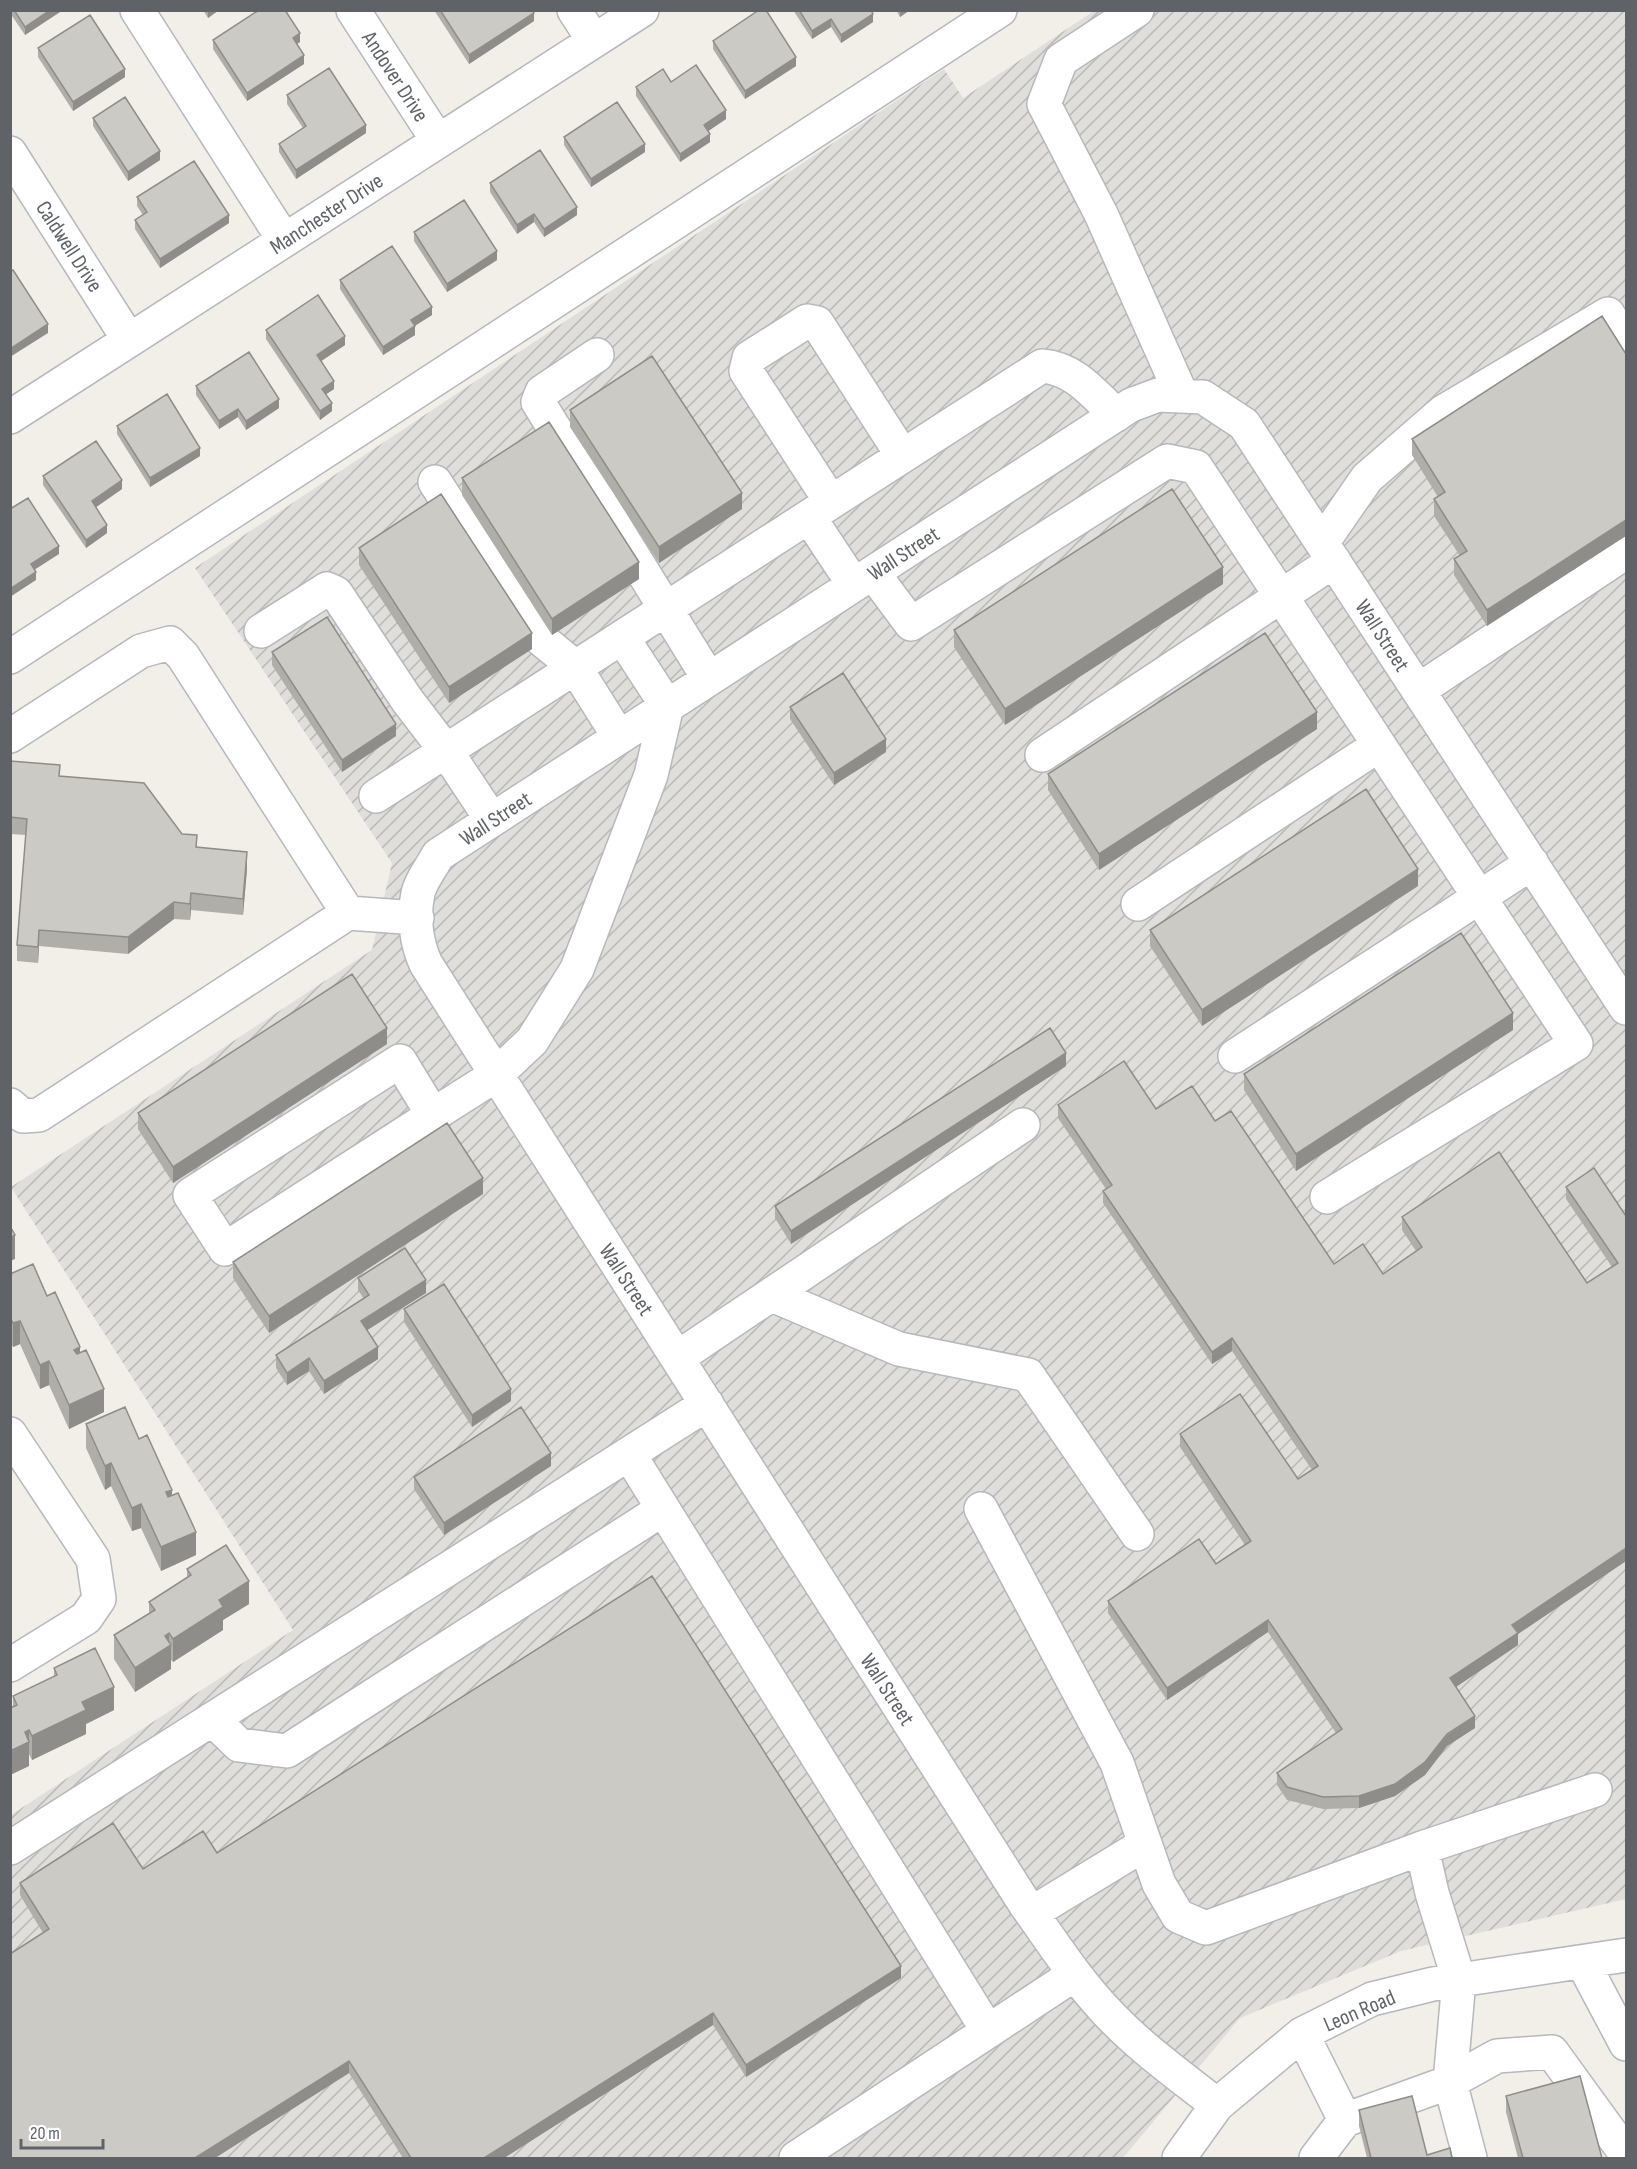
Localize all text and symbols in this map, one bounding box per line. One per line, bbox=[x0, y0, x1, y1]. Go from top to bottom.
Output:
street label: Andover Drive bbox=[355, 26, 434, 127]
street label: Manchester Drive bbox=[265, 168, 388, 261]
street label: Caldwell Drive bbox=[29, 196, 108, 297]
street label: Wall Street bbox=[863, 521, 945, 587]
street label: Wall Street bbox=[1349, 595, 1415, 677]
street label: Wall Street bbox=[455, 786, 537, 852]
street label: Wall Street bbox=[593, 1239, 659, 1321]
street label: Wall Street bbox=[854, 1649, 920, 1731]
street label: Leon Road bbox=[1320, 1984, 1400, 2039]
scale bar bbox=[21, 2112, 104, 2150]
text: 20 m bbox=[30, 2123, 60, 2144]

